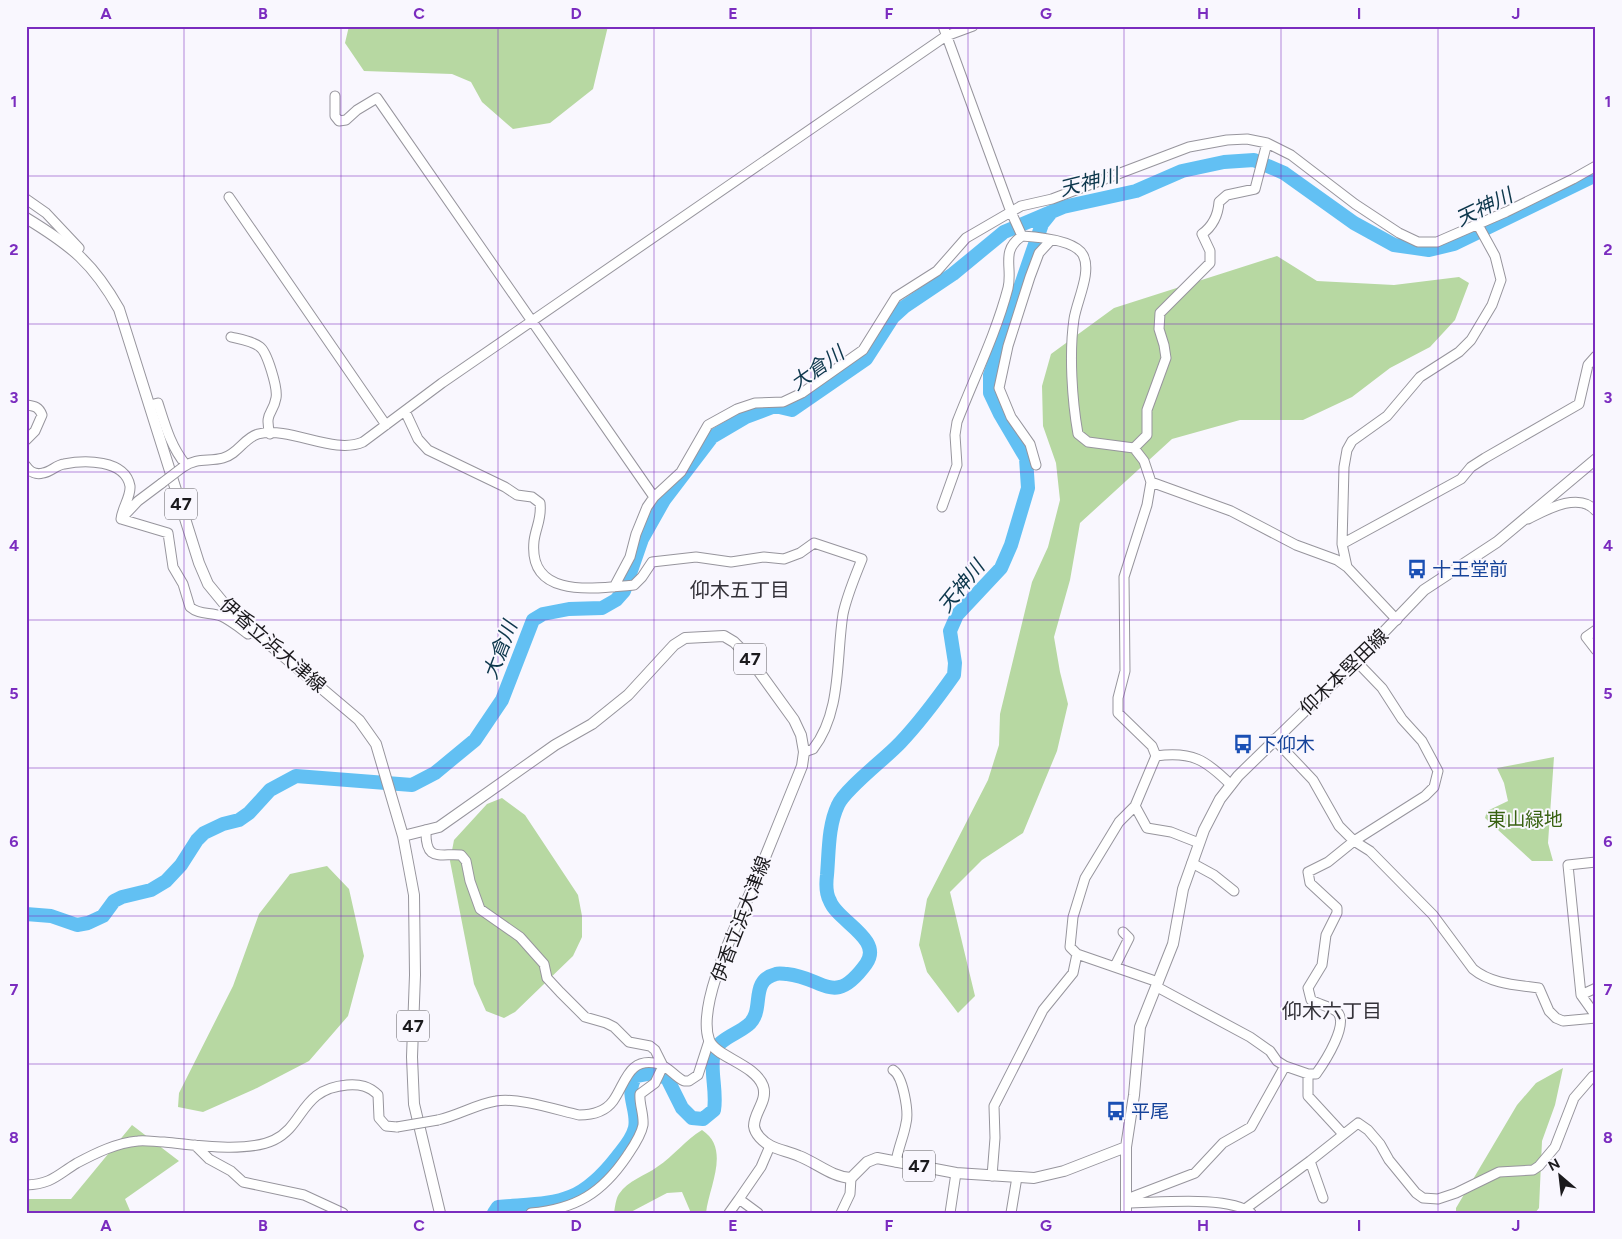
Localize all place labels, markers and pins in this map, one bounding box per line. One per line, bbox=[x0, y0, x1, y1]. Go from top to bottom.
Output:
bus stop icon: 十王堂前 bbox=[1406, 558, 1428, 580]
place label: 十王堂前 bbox=[1432, 558, 1508, 581]
bus stop icon: 下仰木 bbox=[1232, 733, 1254, 755]
place label: 下仰木 bbox=[1258, 733, 1315, 756]
bus stop icon: 平尾 bbox=[1105, 1100, 1127, 1122]
place label: 平尾 bbox=[1131, 1100, 1169, 1123]

